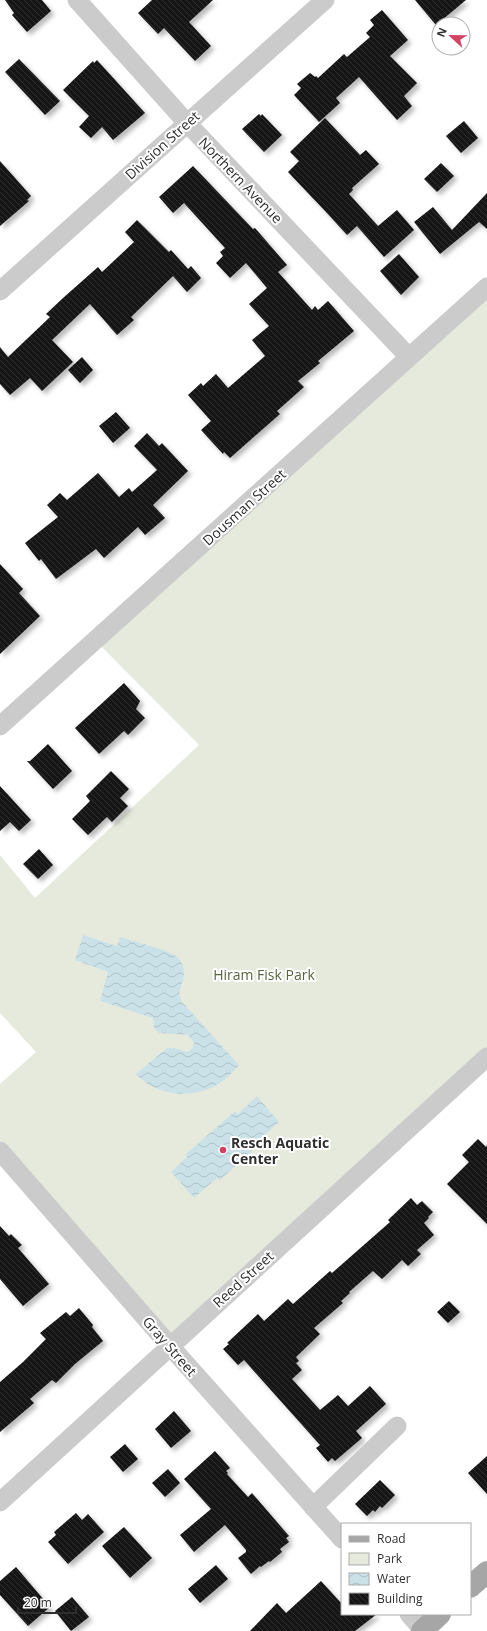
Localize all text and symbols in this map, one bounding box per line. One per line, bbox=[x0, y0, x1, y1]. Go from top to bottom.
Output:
north arrow bbox=[431, 16, 471, 56]
text: N bbox=[433, 25, 450, 39]
street label: Division Street bbox=[121, 106, 203, 184]
street label: Northern Avenue bbox=[195, 133, 287, 227]
street label: Dousman Street bbox=[198, 465, 290, 549]
park label: Hiram Fisk Park bbox=[213, 965, 315, 984]
place label: Resch Aquatic Center bbox=[231, 1133, 329, 1168]
marker: Resch Aquatic Center bbox=[218, 1145, 228, 1155]
street label: Reed Street bbox=[209, 1247, 277, 1311]
street label: Gray Street bbox=[139, 1312, 201, 1380]
legend bbox=[341, 1523, 471, 1615]
text: Road bbox=[377, 1530, 406, 1547]
text: Park bbox=[377, 1550, 403, 1567]
text: Water bbox=[377, 1570, 411, 1587]
scale bar bbox=[18, 1589, 76, 1615]
text: Building bbox=[377, 1590, 423, 1607]
text: 20 m bbox=[24, 1594, 52, 1611]

